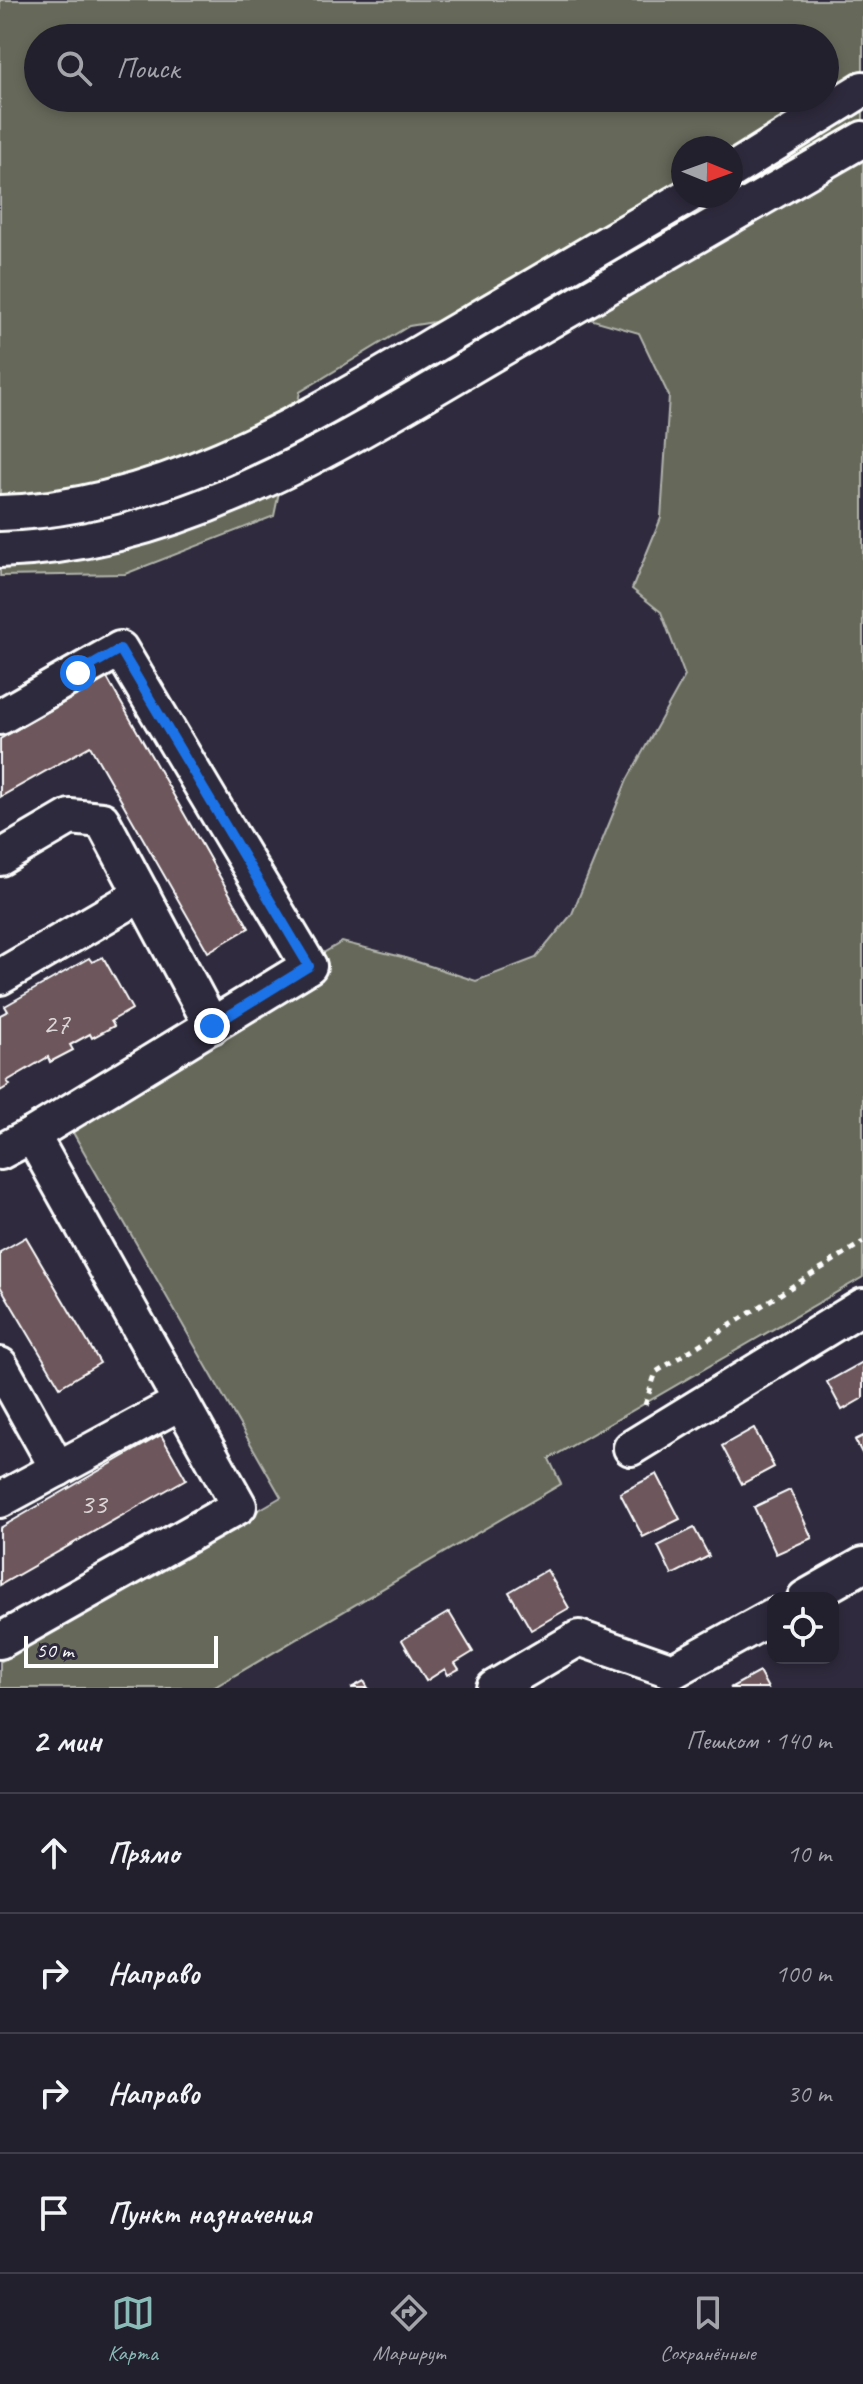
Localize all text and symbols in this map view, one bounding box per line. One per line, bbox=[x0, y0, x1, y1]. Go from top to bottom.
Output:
search box bbox=[24, 24, 839, 112]
icon: search bbox=[52, 46, 96, 90]
text: Поиск bbox=[116, 49, 179, 87]
north arrow bbox=[671, 136, 743, 208]
route start bbox=[60, 655, 96, 691]
house number: 27 bbox=[43, 1004, 71, 1042]
route end bbox=[194, 1008, 230, 1044]
house number: 33 bbox=[80, 1484, 109, 1522]
map controls bbox=[767, 1592, 839, 1664]
button: locate bbox=[767, 1592, 839, 1664]
scale bar bbox=[24, 1632, 218, 1668]
text: 50 m bbox=[36, 1636, 73, 1664]
text: 2 мин bbox=[32, 1719, 101, 1762]
text: Пешком · 140 m bbox=[686, 1724, 831, 1757]
icon: ahead bbox=[32, 1831, 76, 1875]
text: Прямо bbox=[108, 1834, 179, 1872]
text: 10 m bbox=[787, 1837, 831, 1870]
icon: right bbox=[32, 1951, 76, 1995]
text: Направо bbox=[108, 1954, 200, 1992]
text: 100 m bbox=[775, 1957, 831, 1990]
icon: right bbox=[32, 2071, 76, 2115]
text: Направо bbox=[108, 2074, 200, 2112]
text: 30 m bbox=[787, 2077, 831, 2110]
icon: arrive bbox=[32, 2191, 76, 2235]
text: Пункт назначения bbox=[108, 2194, 311, 2232]
tab: Карта bbox=[107, 2291, 158, 2367]
tab: Маршрут bbox=[373, 2291, 445, 2367]
tab: Сохранённые bbox=[660, 2291, 756, 2367]

